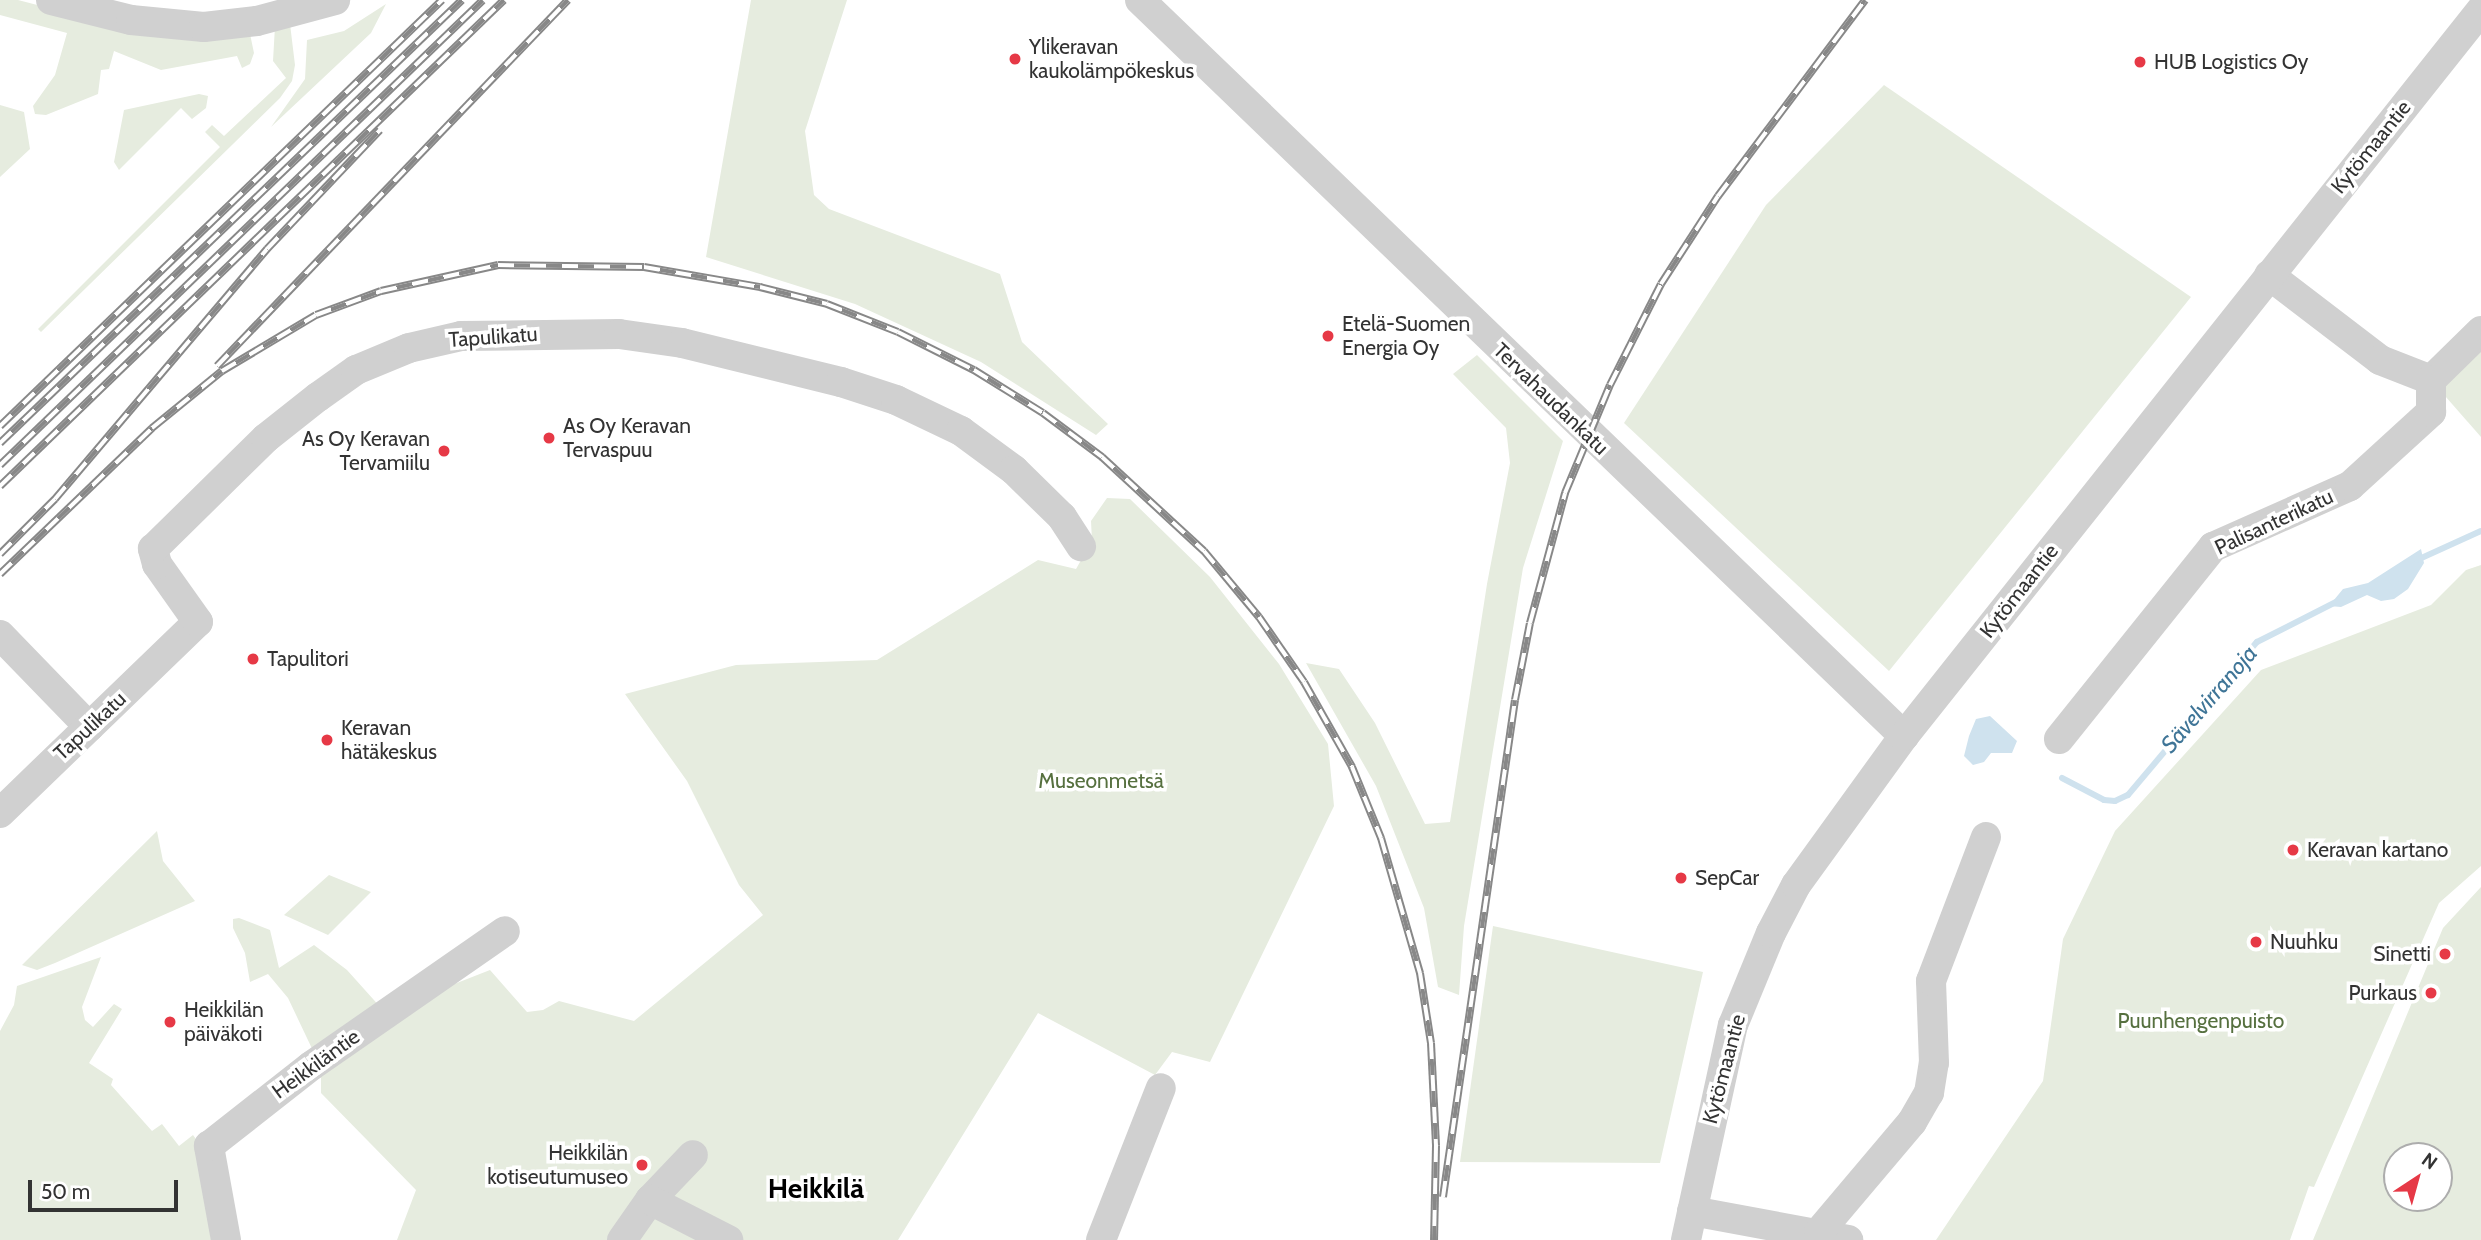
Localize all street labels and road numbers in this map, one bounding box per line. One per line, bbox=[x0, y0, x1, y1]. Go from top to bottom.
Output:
street label: Kytömaantie bbox=[2326, 95, 2416, 199]
street label: Tapulikatu bbox=[448, 321, 538, 353]
street label: Tervahaudankatu bbox=[1488, 338, 1614, 460]
street label: Palisanterikatu bbox=[2211, 484, 2337, 560]
street label: Kytömaantie bbox=[1975, 539, 2063, 643]
street label: Tapulikatu bbox=[49, 686, 131, 766]
street label: Kytömaantie bbox=[1697, 1012, 1751, 1126]
street label: Heikkiläntie bbox=[267, 1024, 365, 1104]

